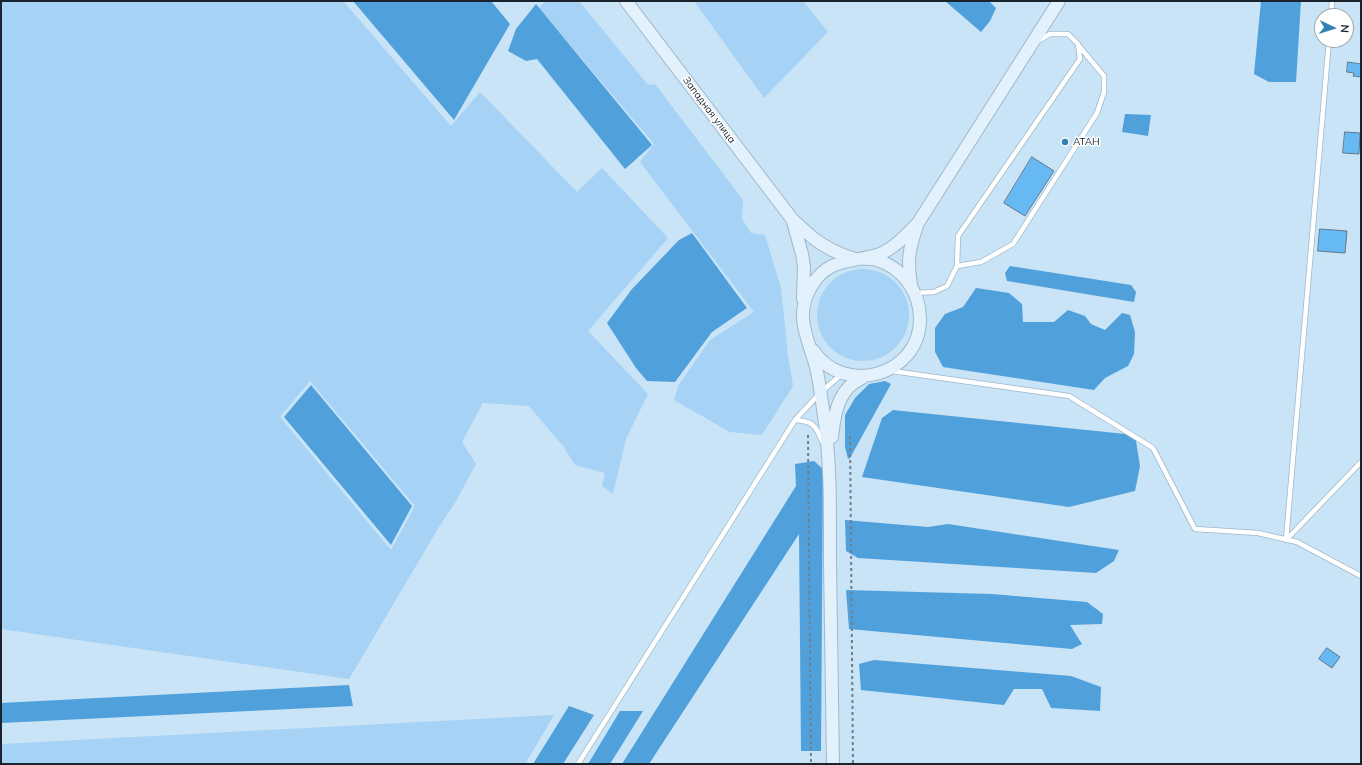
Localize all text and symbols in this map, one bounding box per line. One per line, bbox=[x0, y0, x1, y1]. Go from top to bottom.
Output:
north arrow bbox=[1314, 8, 1354, 48]
text: N bbox=[1338, 24, 1352, 33]
street label: Западная улица bbox=[680, 74, 738, 146]
place label: АТАН bbox=[1073, 136, 1100, 148]
marker: АТАН bbox=[1060, 137, 1070, 147]

